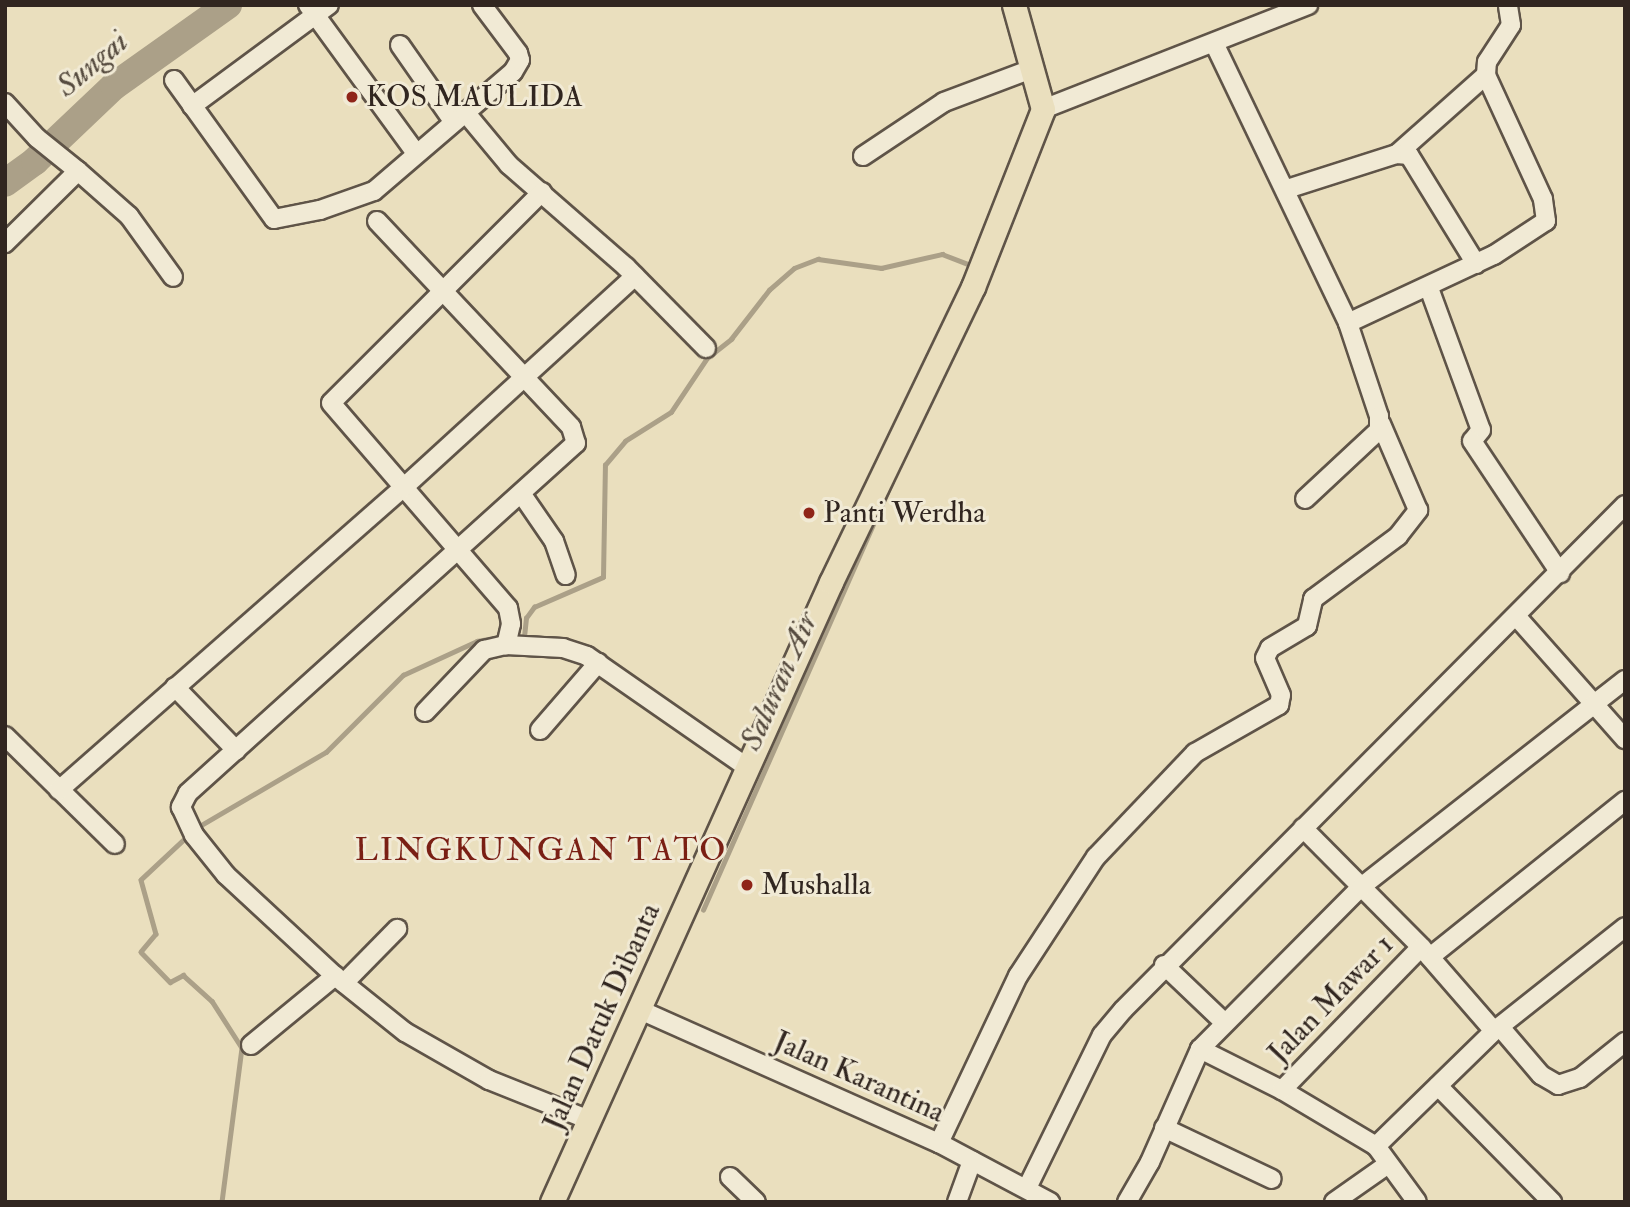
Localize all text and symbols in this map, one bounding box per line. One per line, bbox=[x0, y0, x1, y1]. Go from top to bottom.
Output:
water label: Sungai bbox=[48, 23, 136, 105]
place label: KOS MAULIDA bbox=[366, 79, 583, 115]
marker: KOS MAULIDA bbox=[344, 89, 360, 105]
place label: Panti Werdha bbox=[823, 495, 986, 531]
marker: Panti Werdha bbox=[801, 505, 817, 521]
water label: Saluran Air bbox=[732, 606, 826, 756]
district label: LINGKUNGAN TATO bbox=[357, 831, 725, 869]
place label: Mushalla bbox=[761, 867, 871, 903]
marker: Mushalla bbox=[739, 877, 755, 893]
street label: Jalan Datuk Dibanta bbox=[536, 898, 668, 1136]
street label: Jalan Mawar 1 bbox=[1261, 927, 1401, 1071]
street label: Jalan Karantina bbox=[768, 1023, 950, 1131]

